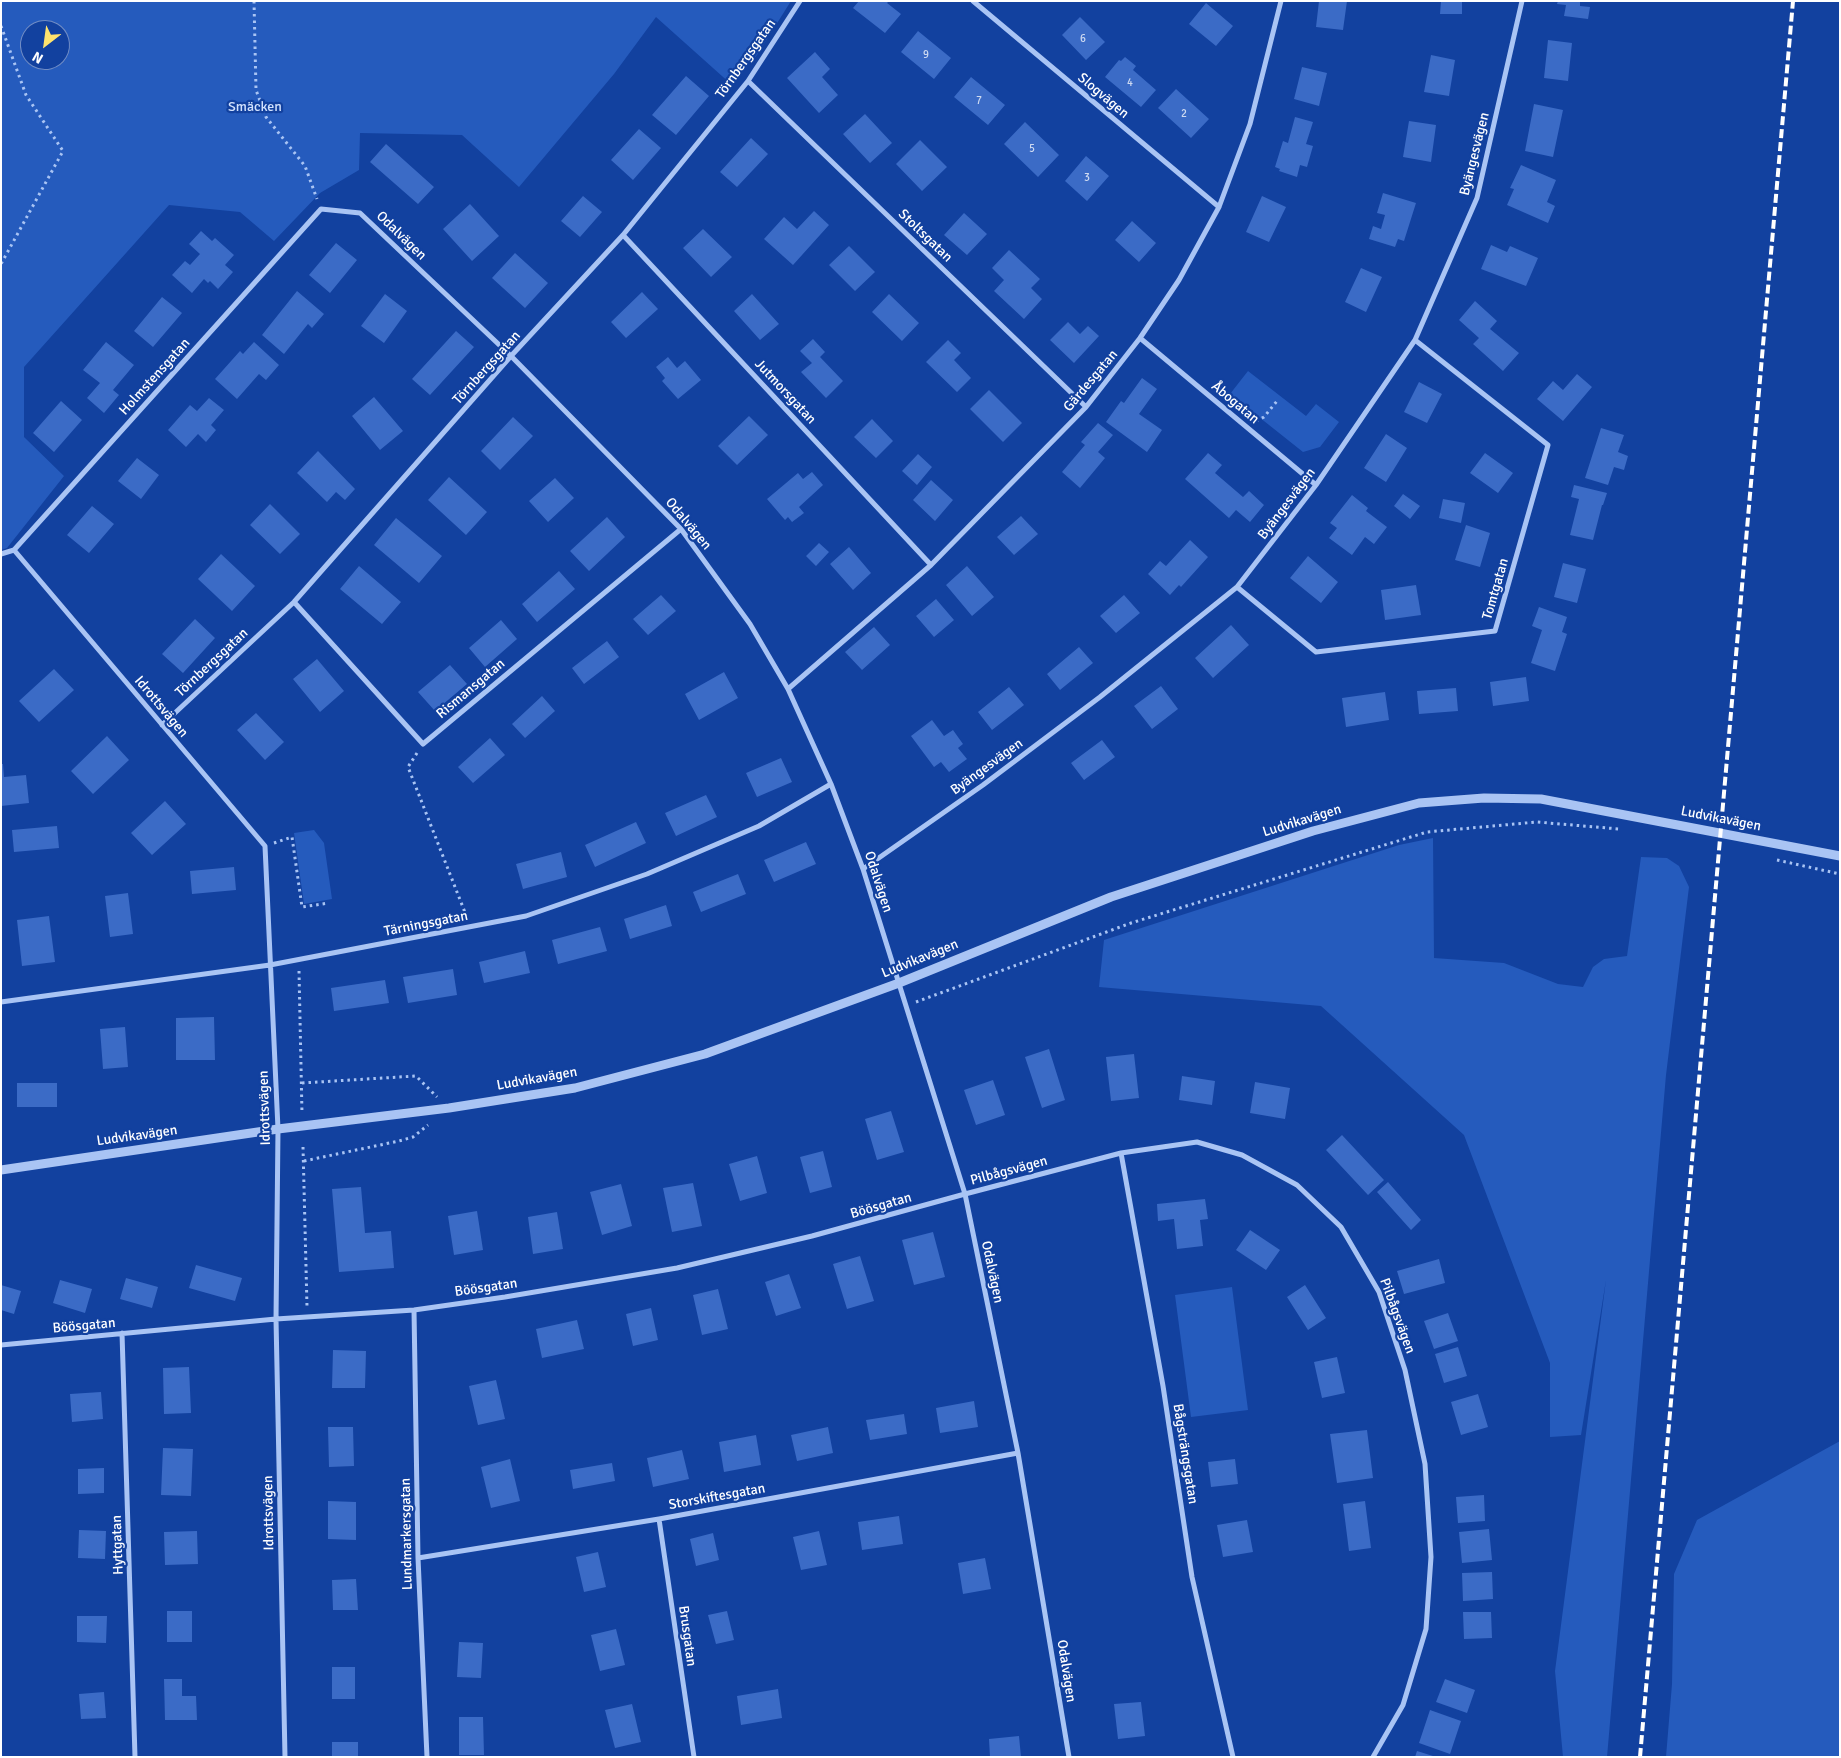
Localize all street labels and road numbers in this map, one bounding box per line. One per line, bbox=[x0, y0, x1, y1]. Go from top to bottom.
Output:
street label: Törnbergsgatan bbox=[712, 16, 780, 102]
street label: Slogvägen bbox=[1074, 70, 1132, 122]
street label: Byängesvägen bbox=[1457, 111, 1493, 197]
street label: Stoltsgatan bbox=[894, 206, 956, 266]
street label: Odalvägen bbox=[372, 208, 430, 264]
street label: Törnbergsgatan bbox=[450, 328, 524, 408]
street label: Holmstensgatan bbox=[116, 335, 194, 419]
street label: Gärdesgatan bbox=[1060, 347, 1122, 415]
street label: Jutmorsgatan bbox=[751, 356, 819, 428]
street label: Åbogatan bbox=[1208, 378, 1262, 428]
street label: Byängesvägen bbox=[1255, 465, 1319, 543]
street label: Odalvägen bbox=[661, 494, 715, 554]
street label: Tomtgatan bbox=[1479, 556, 1513, 622]
street label: Törnbergsgatan bbox=[172, 625, 252, 701]
street label: Rismansgatan bbox=[433, 655, 509, 723]
street label: Idrottsvägen bbox=[130, 673, 192, 741]
street label: Byängesvägen bbox=[948, 735, 1026, 799]
street label: Ludvikavägen bbox=[1261, 801, 1343, 841]
street label: Ludvikavägen bbox=[1679, 803, 1763, 835]
street label: Odalvägen bbox=[860, 849, 896, 915]
street label: Tärningsgatan bbox=[383, 908, 469, 940]
street label: Ludvikavägen bbox=[879, 936, 961, 982]
street label: Ludvikavägen bbox=[495, 1064, 579, 1094]
street label: Idrottsvägen bbox=[255, 1070, 275, 1146]
street label: Ludvikavägen bbox=[96, 1122, 178, 1150]
street label: Pilbågsvägen bbox=[969, 1153, 1049, 1189]
street label: Böösgatan bbox=[848, 1189, 914, 1223]
street label: Odalvägen bbox=[977, 1239, 1007, 1305]
street label: Böösgatan bbox=[454, 1275, 518, 1301]
street label: Pilbågsvägen bbox=[1376, 1276, 1418, 1356]
street label: Böösgatan bbox=[52, 1315, 116, 1337]
street label: Bågsträngsgatan bbox=[1169, 1403, 1201, 1505]
street label: Idrottsvägen bbox=[260, 1475, 278, 1551]
street label: Lundmarkersgatan bbox=[398, 1478, 416, 1590]
street label: Storskiftesgatan bbox=[667, 1480, 767, 1514]
street label: Hyttgatan bbox=[109, 1515, 127, 1575]
street label: Brusgatan bbox=[674, 1605, 700, 1667]
street label: Odalvägen bbox=[1053, 1639, 1079, 1703]

